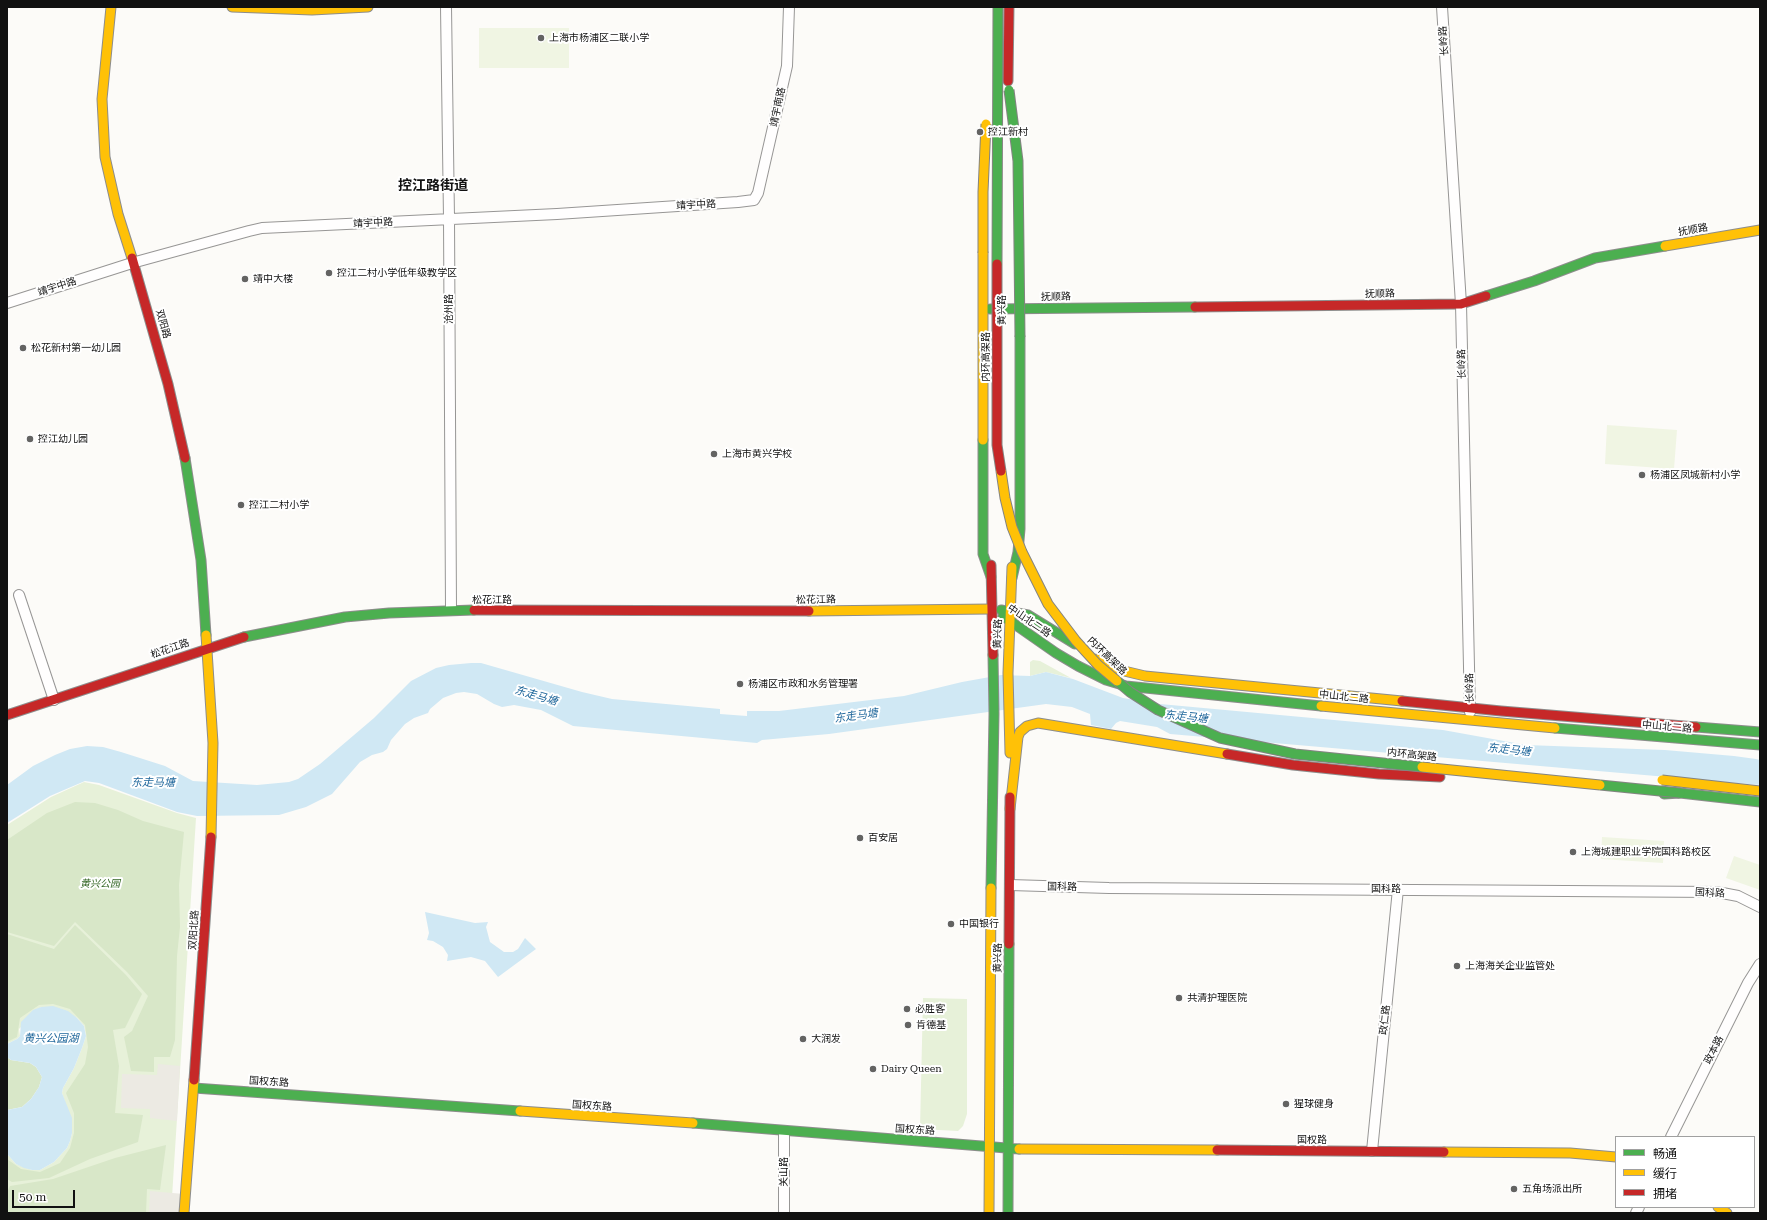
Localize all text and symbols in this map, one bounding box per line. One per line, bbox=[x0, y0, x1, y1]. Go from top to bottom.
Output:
street label: 长岭路 bbox=[1437, 26, 1451, 56]
place label: 上海市杨浦区二联小学 bbox=[549, 32, 649, 44]
marker: 上海市杨浦区二联小学 bbox=[536, 33, 546, 43]
street label: 靖宇南路 bbox=[768, 86, 788, 128]
place label: 控江新村 bbox=[988, 126, 1028, 138]
marker: 控江新村 bbox=[975, 127, 985, 137]
district label: 控江路街道 bbox=[398, 178, 468, 194]
street label: 靖宇中路 bbox=[676, 198, 716, 212]
street label: 靖宇中路 bbox=[353, 216, 393, 230]
street label: 抚顺路 bbox=[1677, 221, 1709, 239]
place label: 控江二村小学低年级教学区 bbox=[337, 267, 457, 279]
marker: 控江二村小学低年级教学区 bbox=[324, 268, 334, 278]
place label: 靖中大楼 bbox=[253, 273, 293, 285]
marker: 靖中大楼 bbox=[240, 274, 250, 284]
street label: 靖宇中路 bbox=[36, 275, 78, 299]
street label: 抚顺路 bbox=[1365, 288, 1395, 300]
street label: 抚顺路 bbox=[1041, 291, 1071, 303]
street label: 沧州路 bbox=[443, 294, 455, 324]
street label: 黄兴路 bbox=[996, 295, 1008, 325]
street label: 双阳路 bbox=[153, 308, 173, 340]
street label: 内环高架路 bbox=[980, 332, 992, 382]
place label: 松花新村第一幼儿园 bbox=[31, 342, 121, 354]
marker: 松花新村第一幼儿园 bbox=[18, 343, 28, 353]
street label: 长岭路 bbox=[1456, 349, 1468, 379]
place label: 控江幼儿园 bbox=[38, 433, 88, 445]
marker: 控江幼儿园 bbox=[25, 434, 35, 444]
place label: 上海市黄兴学校 bbox=[722, 448, 792, 460]
marker: 上海市黄兴学校 bbox=[709, 449, 719, 459]
place label: 杨浦区凤城新村小学 bbox=[1650, 469, 1740, 481]
marker: 杨浦区凤城新村小学 bbox=[1637, 470, 1647, 480]
place label: 控江二村小学 bbox=[249, 499, 309, 511]
marker: 控江二村小学 bbox=[236, 500, 246, 510]
street label: 松花江路 bbox=[472, 594, 512, 606]
street label: 松花江路 bbox=[796, 594, 836, 606]
street label: 中山北二路 bbox=[1005, 602, 1053, 640]
street label: 黄兴路 bbox=[991, 619, 1005, 649]
street label: 内环高架路 bbox=[1085, 634, 1129, 678]
street label: 松花江路 bbox=[149, 637, 191, 661]
street label: 长岭路 bbox=[1464, 673, 1476, 703]
place label: 杨浦区市政和水务管理署 bbox=[748, 678, 858, 690]
marker: 杨浦区市政和水务管理署 bbox=[735, 679, 745, 689]
water label: 东走马塘 bbox=[513, 684, 559, 708]
street label: 中山北二路 bbox=[1319, 688, 1369, 706]
water label: 东走马塘 bbox=[833, 706, 879, 726]
water label: 东走马塘 bbox=[1163, 708, 1209, 726]
street label: 中山北二路 bbox=[1642, 719, 1692, 735]
water label: 东走马塘 bbox=[1486, 741, 1532, 759]
street label: 内环高架路 bbox=[1387, 746, 1437, 764]
water label: 东走马塘 bbox=[131, 776, 175, 790]
place label: 百安居 bbox=[868, 832, 898, 844]
marker: 百安居 bbox=[855, 833, 865, 843]
place label: 上海城建职业学院国科路校区 bbox=[1581, 846, 1711, 858]
marker: 上海城建职业学院国科路校区 bbox=[1568, 847, 1578, 857]
park label: 黄兴公园 bbox=[80, 878, 120, 890]
street label: 国科路 bbox=[1047, 881, 1077, 893]
street label: 国科路 bbox=[1371, 883, 1401, 895]
street label: 国科路 bbox=[1695, 886, 1725, 900]
street label: 双阳北路 bbox=[187, 910, 201, 950]
place label: 中国银行 bbox=[959, 918, 999, 930]
marker: 中国银行 bbox=[946, 919, 956, 929]
street label: 黄兴路 bbox=[992, 943, 1004, 973]
place label: 上海海关企业监管处 bbox=[1465, 960, 1555, 972]
marker: 上海海关企业监管处 bbox=[1452, 961, 1462, 971]
place label: 共清护理医院 bbox=[1187, 992, 1247, 1004]
marker: 共清护理医院 bbox=[1174, 993, 1184, 1003]
place label: 必胜客 bbox=[915, 1003, 945, 1015]
marker: 必胜客 bbox=[902, 1004, 912, 1014]
street label: 政仁路 bbox=[1377, 1004, 1393, 1036]
place label: 肯德基 bbox=[916, 1019, 946, 1031]
marker: 肯德基 bbox=[903, 1020, 913, 1030]
water label: 黄兴公园湖 bbox=[24, 1032, 78, 1046]
place label: 大润发 bbox=[811, 1033, 841, 1045]
marker: 大润发 bbox=[798, 1034, 808, 1044]
street label: 政本路 bbox=[1702, 1034, 1726, 1066]
place label: Dairy Queen bbox=[881, 1063, 942, 1075]
marker: Dairy Queen bbox=[868, 1064, 878, 1074]
street label: 国权东路 bbox=[249, 1075, 289, 1089]
place label: 猩球健身 bbox=[1294, 1098, 1334, 1110]
street label: 国权东路 bbox=[572, 1099, 612, 1113]
marker: 猩球健身 bbox=[1281, 1099, 1291, 1109]
street label: 国权东路 bbox=[895, 1123, 935, 1137]
street label: 国权路 bbox=[1297, 1134, 1327, 1146]
legend bbox=[1615, 1136, 1755, 1208]
text: 畅通 bbox=[1653, 1147, 1677, 1161]
street label: 关山路 bbox=[778, 1157, 790, 1187]
text: 缓行 bbox=[1653, 1167, 1677, 1181]
scale bar bbox=[14, 1182, 77, 1208]
place label: 五角场派出所 bbox=[1522, 1183, 1582, 1195]
marker: 五角场派出所 bbox=[1509, 1184, 1519, 1194]
text: 拥堵 bbox=[1653, 1187, 1677, 1201]
text: 50 m bbox=[19, 1190, 46, 1204]

